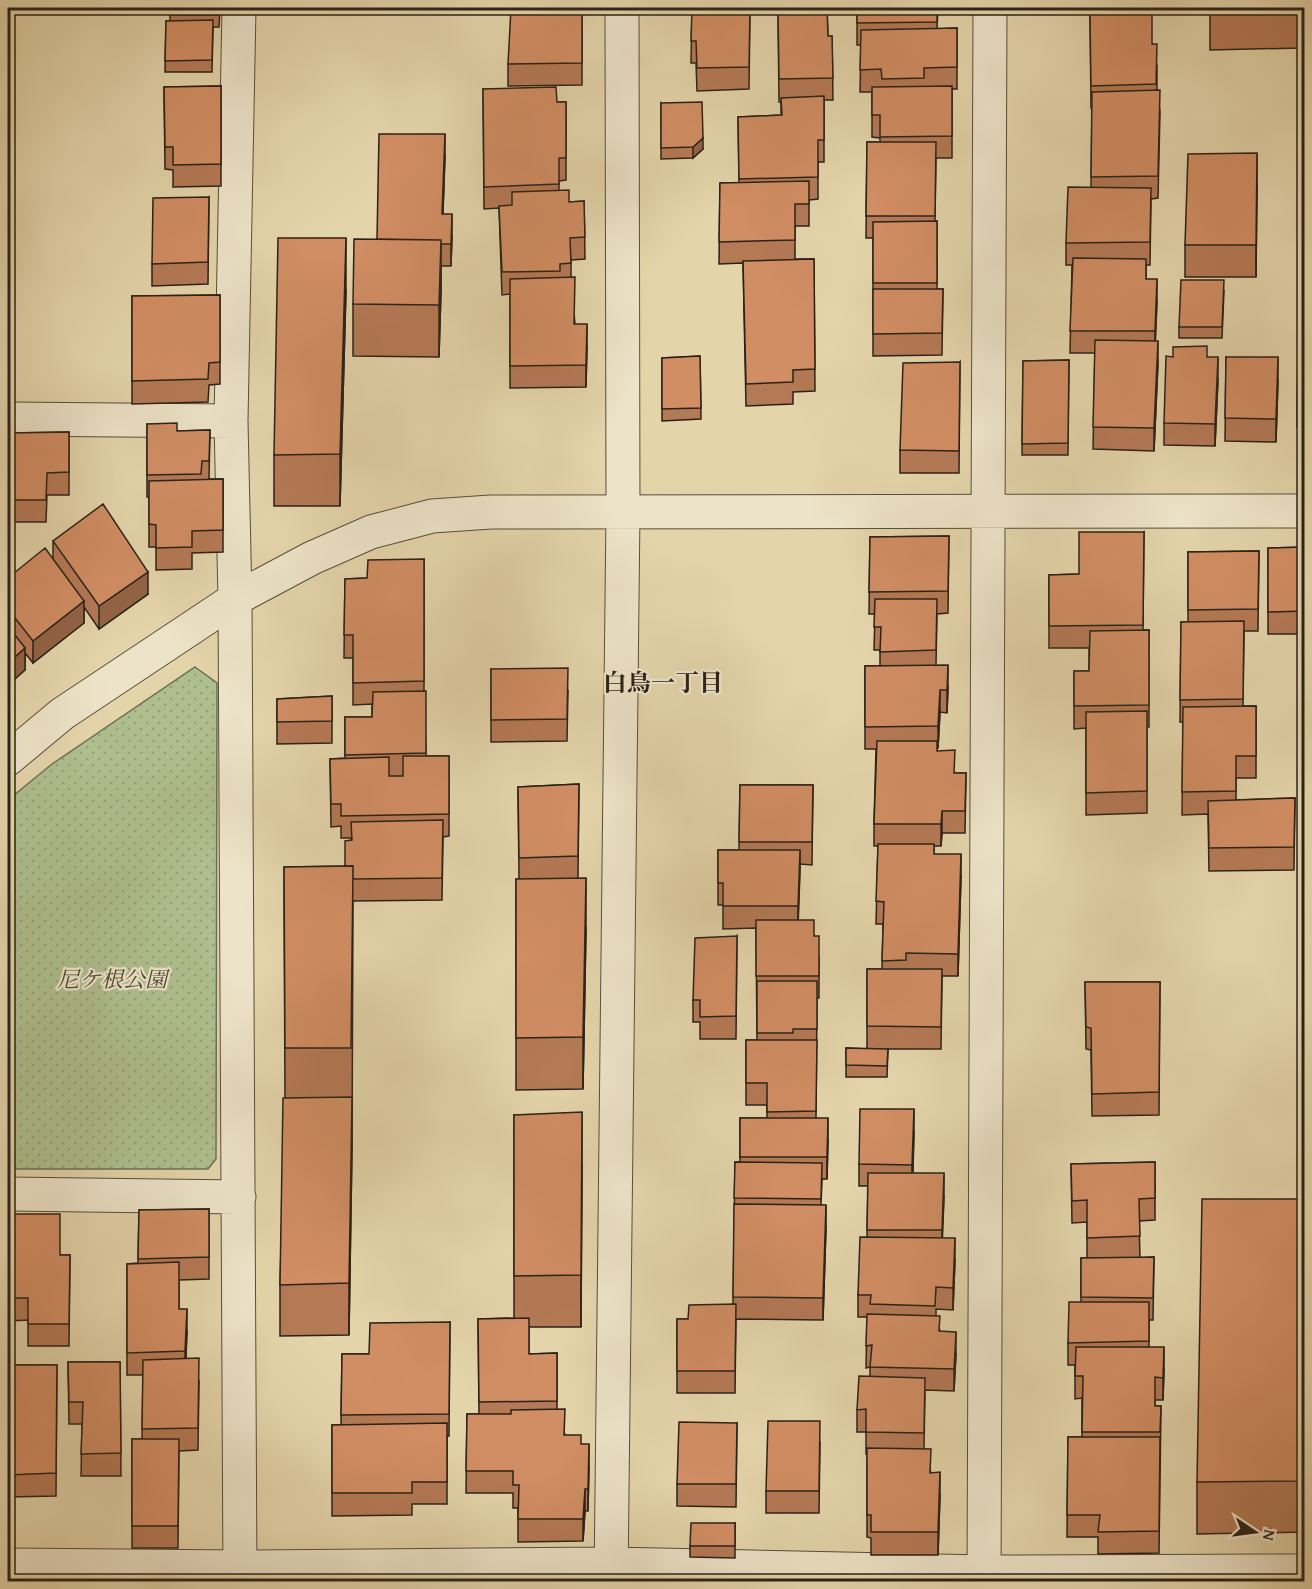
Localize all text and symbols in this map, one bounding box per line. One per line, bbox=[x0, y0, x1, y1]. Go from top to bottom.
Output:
district label: 白鳥一丁目 bbox=[603, 665, 723, 700]
park label: 尼ケ根公園 bbox=[57, 963, 170, 995]
north arrow bbox=[1225, 1502, 1285, 1562]
text: N bbox=[1257, 1527, 1283, 1544]

